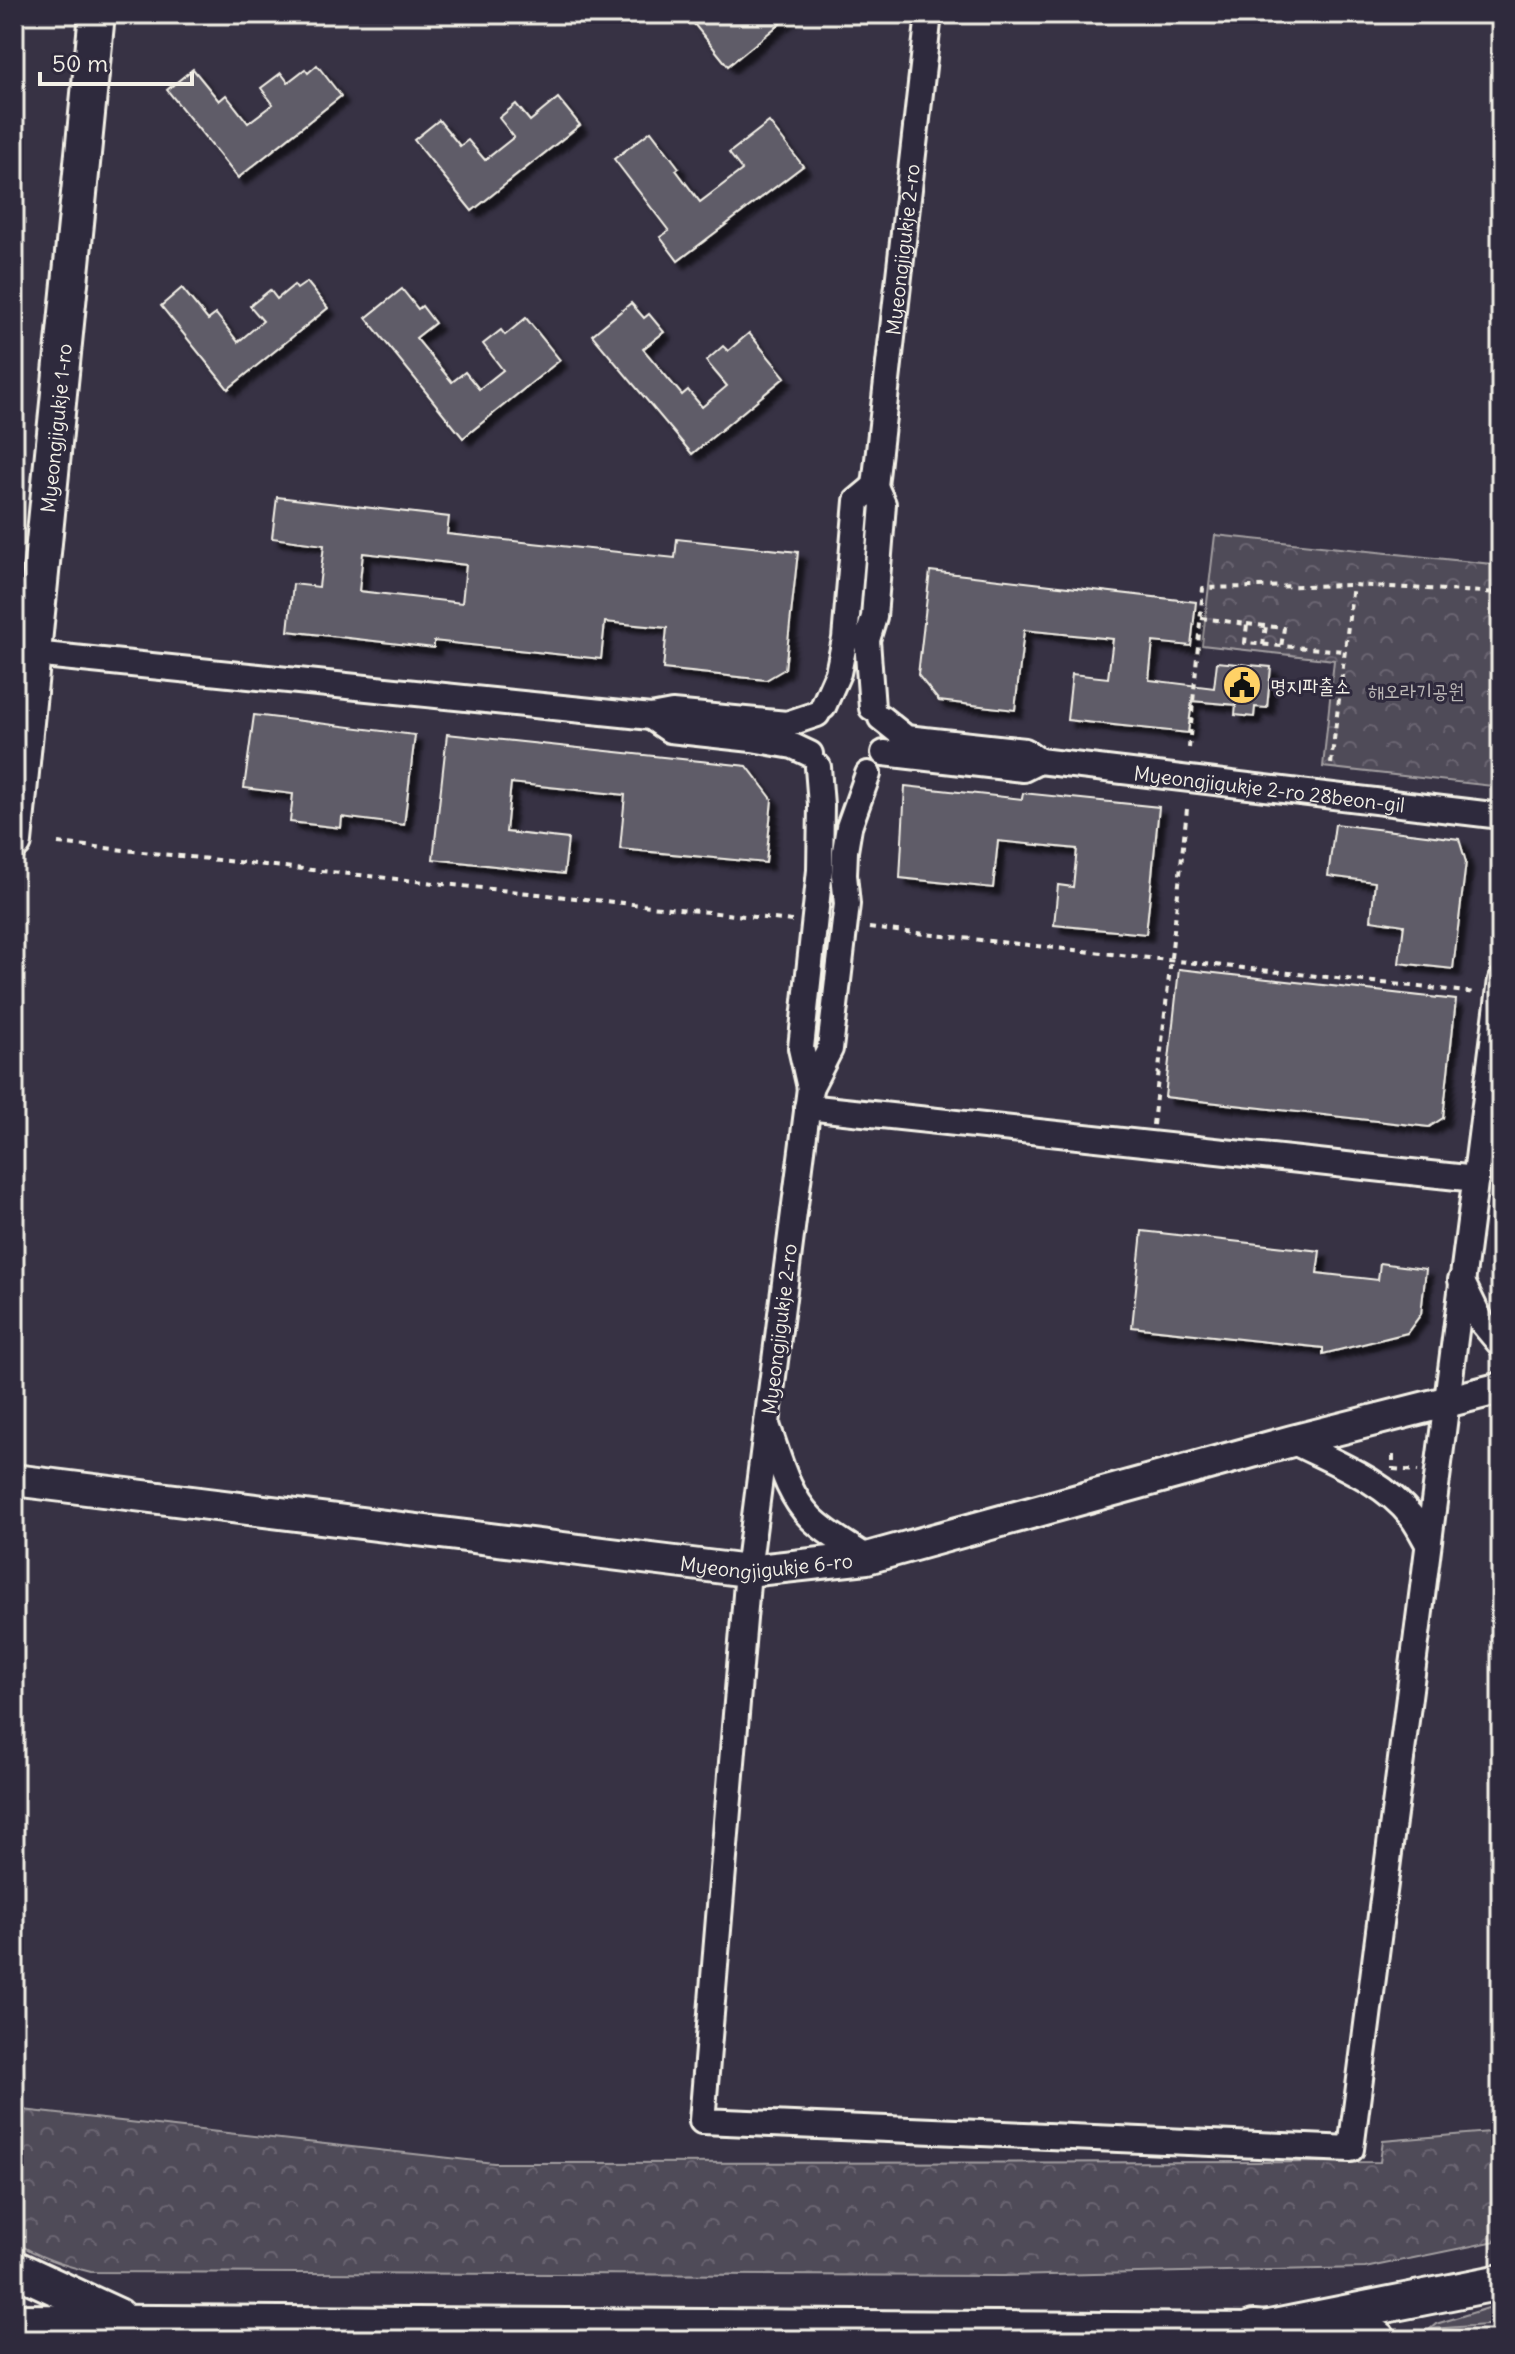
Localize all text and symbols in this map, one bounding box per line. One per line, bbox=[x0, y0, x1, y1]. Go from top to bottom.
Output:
scale bar bbox=[40, 36, 192, 86]
text: 50 m bbox=[52, 48, 108, 78]
street label: Myeongjigukje 2-ro bbox=[880, 163, 924, 337]
street label: Myeongjigukje 1-ro bbox=[35, 342, 76, 514]
public building icon: 명지파출소 bbox=[1221, 664, 1263, 706]
place label: 명지파출소 bbox=[1270, 673, 1350, 698]
park label: 해오라기공원 bbox=[1368, 678, 1464, 703]
street label: Myeongjigukje 2-ro 28beon-gil bbox=[1133, 760, 1406, 817]
street label: Myeongjigukje 2-ro bbox=[756, 1242, 802, 1416]
street label: Myeongjigukje 6-ro bbox=[679, 1547, 854, 1584]

